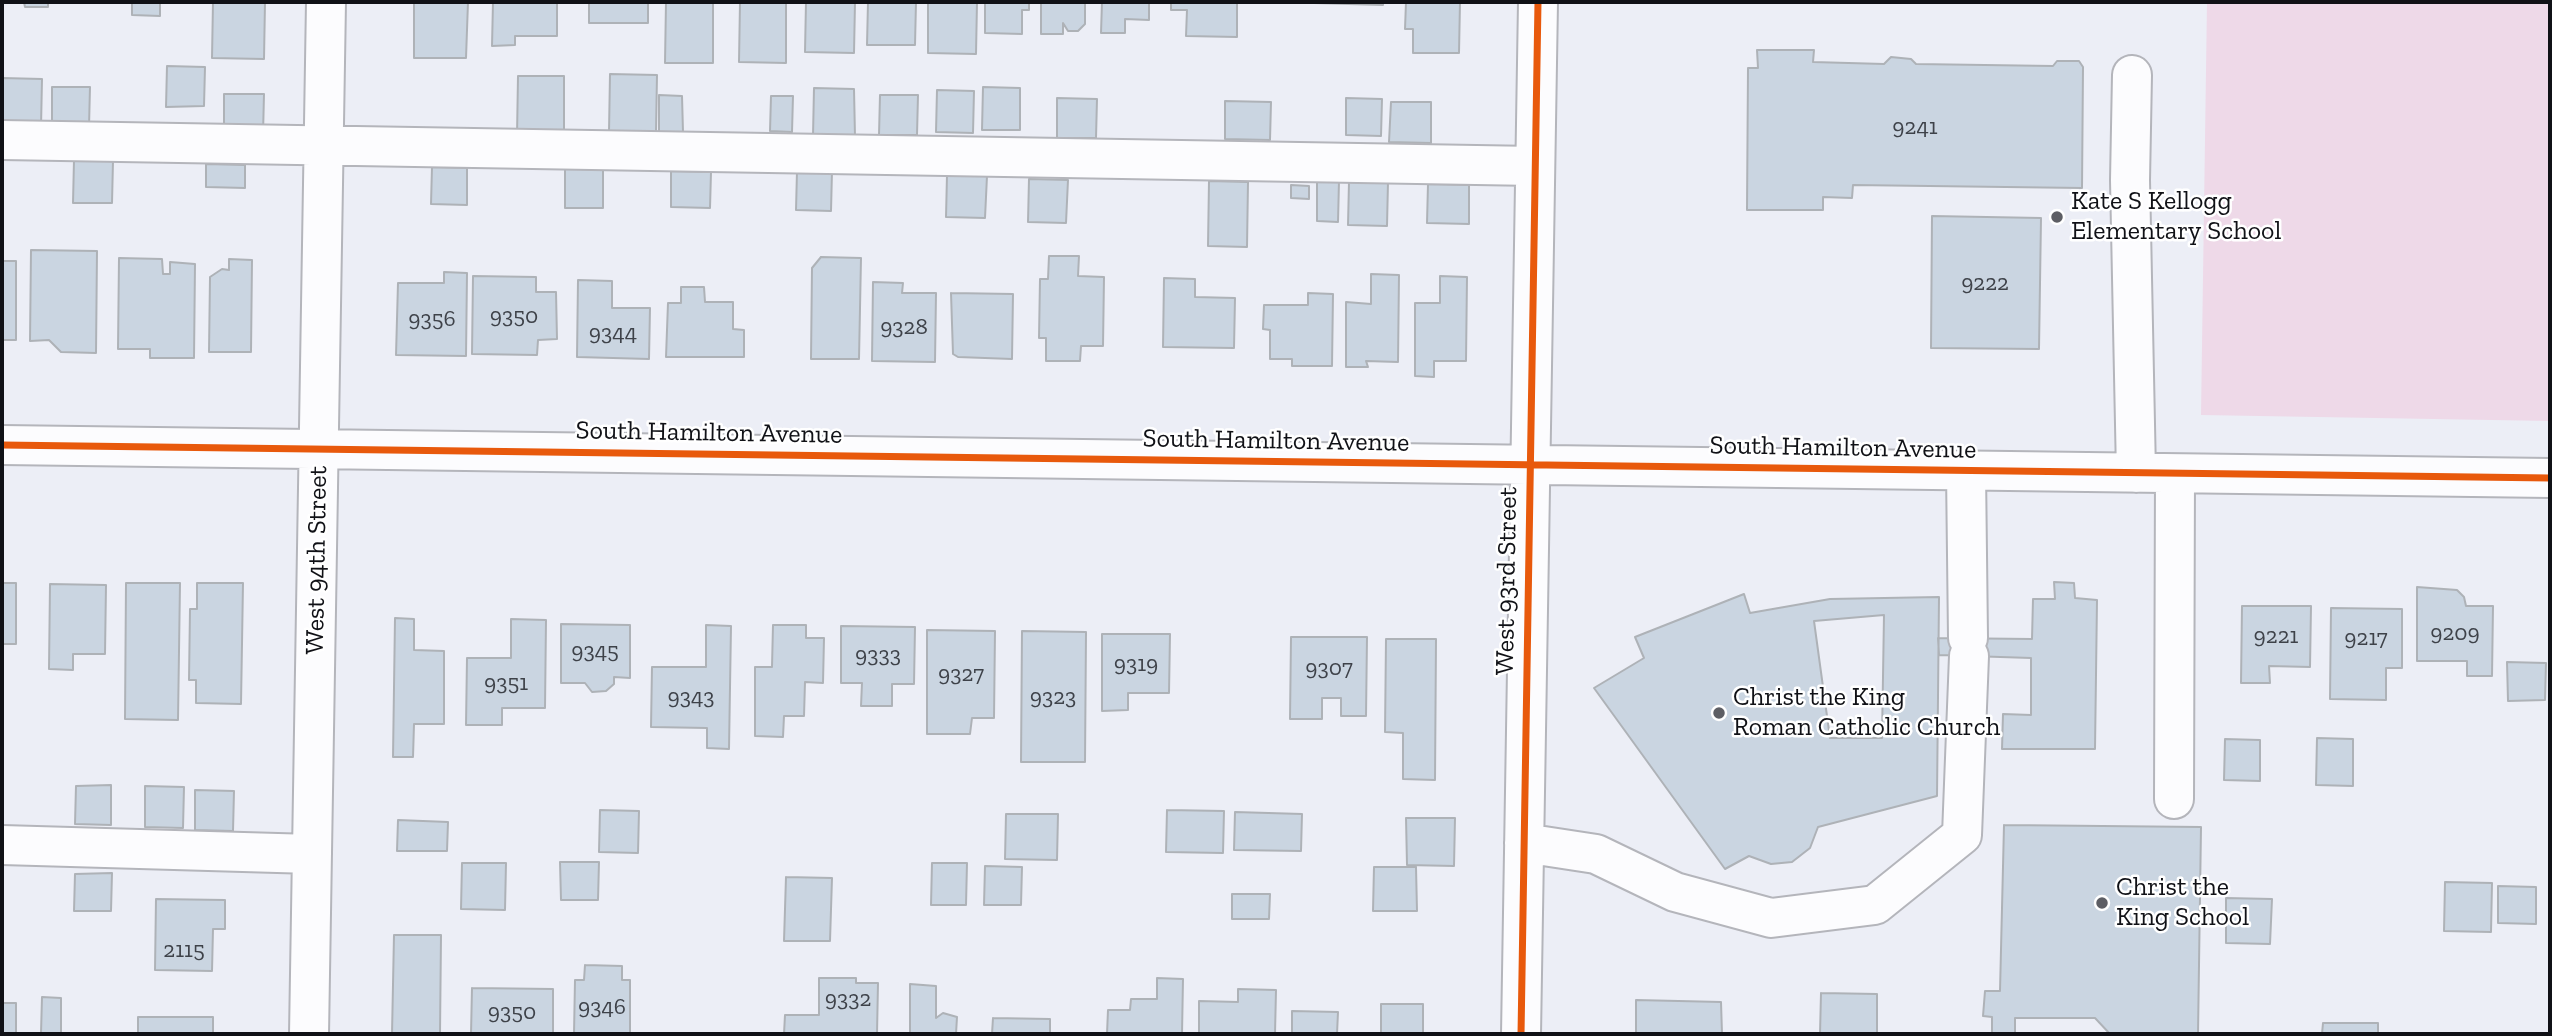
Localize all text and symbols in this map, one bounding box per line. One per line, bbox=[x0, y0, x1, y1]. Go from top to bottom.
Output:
house number: 9241 bbox=[1892, 113, 1938, 141]
place label: Kate S Kellogg Elementary School bbox=[2071, 186, 2281, 248]
marker: Kate S Kellogg Elementary School bbox=[2049, 209, 2065, 225]
house number: 9222 bbox=[1961, 269, 2009, 297]
house number: 9350 bbox=[490, 302, 538, 330]
house number: 9356 bbox=[408, 305, 456, 333]
house number: 9328 bbox=[880, 313, 928, 341]
house number: 9344 bbox=[589, 319, 637, 347]
street label: South Hamilton Avenue bbox=[575, 415, 843, 451]
street label: South Hamilton Avenue bbox=[1142, 423, 1410, 459]
street label: South Hamilton Avenue bbox=[1709, 430, 1977, 466]
street label: West 94th Street bbox=[300, 465, 334, 655]
street label: West 93rd Street bbox=[1490, 487, 1524, 675]
house number: 9209 bbox=[2430, 619, 2480, 647]
house number: 9221 bbox=[2254, 622, 2298, 650]
house number: 9217 bbox=[2344, 624, 2388, 652]
house number: 9345 bbox=[571, 637, 619, 665]
house number: 9333 bbox=[855, 641, 901, 669]
house number: 9319 bbox=[1114, 650, 1158, 678]
house number: 9307 bbox=[1305, 654, 1353, 682]
house number: 9327 bbox=[938, 660, 984, 688]
house number: 9351 bbox=[484, 669, 528, 697]
place label: Christ the King Roman Catholic Church bbox=[1733, 682, 2000, 744]
house number: 9343 bbox=[667, 683, 715, 711]
house number: 9323 bbox=[1030, 683, 1076, 711]
marker: Christ the King Roman Catholic Church bbox=[1711, 705, 1727, 721]
place label: Christ the King School bbox=[2116, 872, 2249, 934]
marker: Christ the King School bbox=[2094, 895, 2110, 911]
house number: 2115 bbox=[163, 936, 205, 964]
house number: 9332 bbox=[825, 985, 871, 1013]
house number: 9346 bbox=[578, 993, 626, 1021]
house number: 9350 bbox=[488, 998, 536, 1026]

